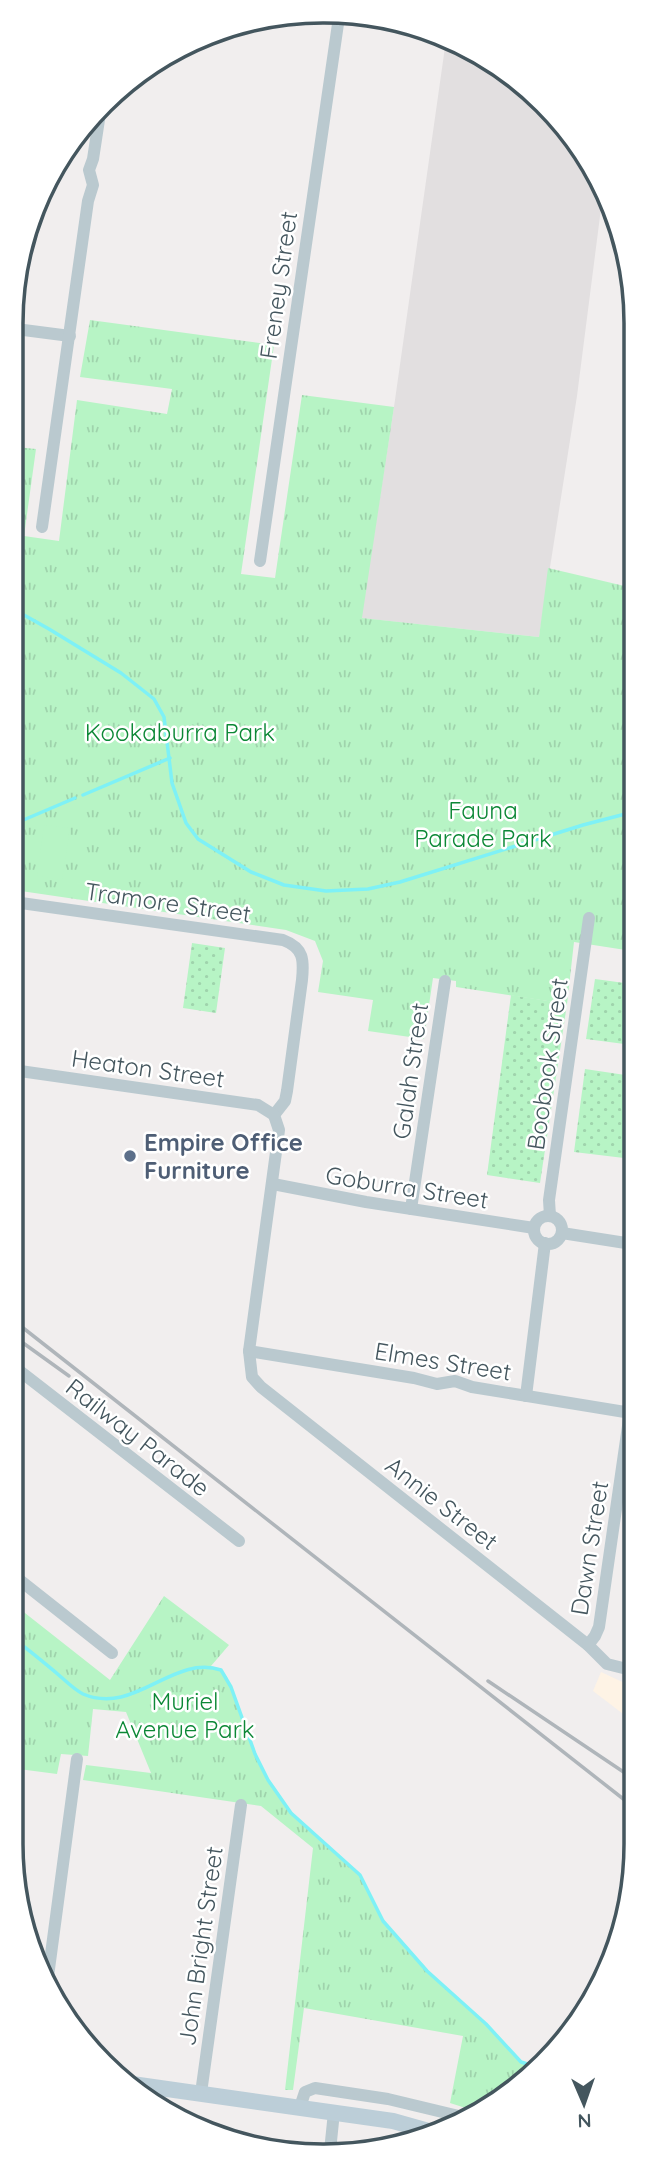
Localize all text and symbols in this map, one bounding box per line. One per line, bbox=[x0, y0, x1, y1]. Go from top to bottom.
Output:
street label: Freney Street bbox=[253, 209, 303, 361]
park label: Kookaburra Park bbox=[85, 717, 275, 747]
park label: Fauna Parade Park bbox=[414, 795, 552, 853]
street label: Tramore Street bbox=[83, 876, 253, 928]
street label: Boobook Street bbox=[520, 976, 574, 1152]
street label: Galah Street bbox=[386, 1001, 434, 1141]
street label: Heaton Street bbox=[70, 1042, 226, 1094]
place label: Empire Office Furniture bbox=[144, 1127, 303, 1185]
marker: Empire Office Furniture bbox=[122, 1148, 138, 1164]
street label: Goburra Street bbox=[324, 1159, 490, 1215]
street label: Elmes Street bbox=[373, 1335, 513, 1387]
street label: Railway Parade bbox=[60, 1372, 216, 1502]
street label: Annie Street bbox=[380, 1450, 504, 1556]
street label: Dawn Street bbox=[564, 1479, 614, 1617]
park label: Muriel Avenue Park bbox=[115, 1686, 255, 1744]
street label: John Bright Street bbox=[171, 1844, 229, 2048]
north arrow bbox=[549, 2069, 619, 2139]
text: N bbox=[577, 2109, 592, 2133]

